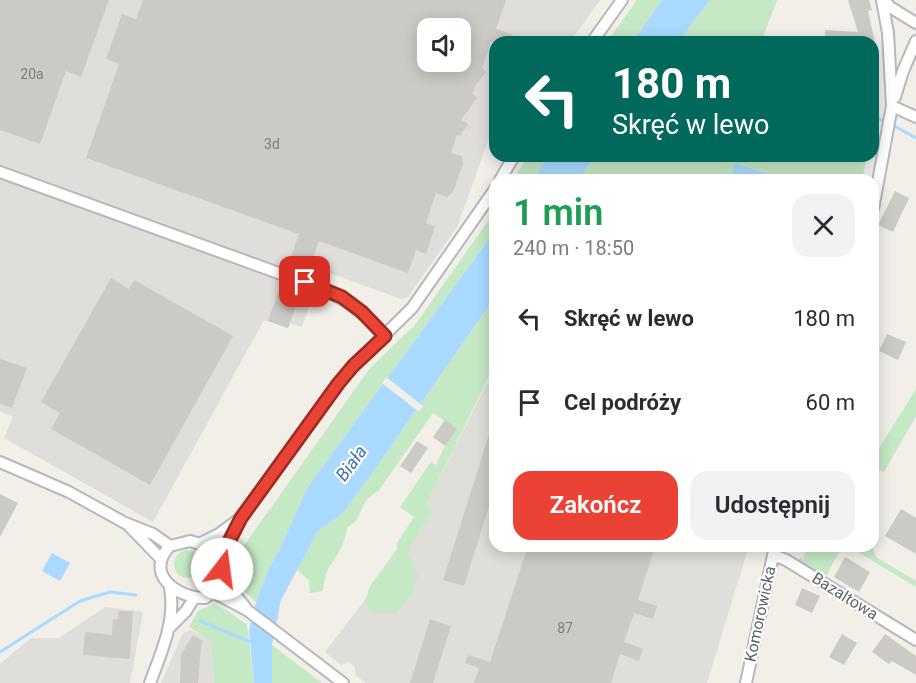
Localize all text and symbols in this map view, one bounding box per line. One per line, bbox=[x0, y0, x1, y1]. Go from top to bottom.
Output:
map controls bbox=[417, 18, 471, 72]
button: sound bbox=[417, 18, 471, 72]
text: 180 m bbox=[612, 59, 731, 108]
icon: left bbox=[513, 60, 591, 138]
house number: 20a bbox=[20, 66, 44, 82]
text: Skręć w lewo bbox=[612, 109, 769, 141]
house number: 3d bbox=[264, 136, 280, 152]
text: 1 min bbox=[513, 192, 603, 234]
button: close bbox=[792, 194, 855, 257]
text: 240 m · 18:50 bbox=[513, 236, 634, 260]
pin bbox=[279, 256, 330, 307]
icon: arrive bbox=[288, 265, 321, 298]
icon: left bbox=[513, 302, 546, 335]
text: Skręć w lewo bbox=[564, 306, 694, 331]
text: 180 m bbox=[793, 306, 855, 331]
icon: arrive bbox=[513, 386, 546, 419]
text: Cel podróży bbox=[564, 390, 681, 415]
text: 60 m bbox=[806, 390, 855, 415]
water label: Biała bbox=[331, 441, 371, 485]
button: Zakończ bbox=[513, 471, 678, 540]
button: Udostępnij bbox=[690, 471, 855, 540]
position arrow bbox=[190, 537, 254, 601]
street label: Komorowicka bbox=[741, 564, 779, 664]
street label: Bazaltowa bbox=[809, 568, 881, 624]
house number: 87 bbox=[557, 620, 573, 636]

